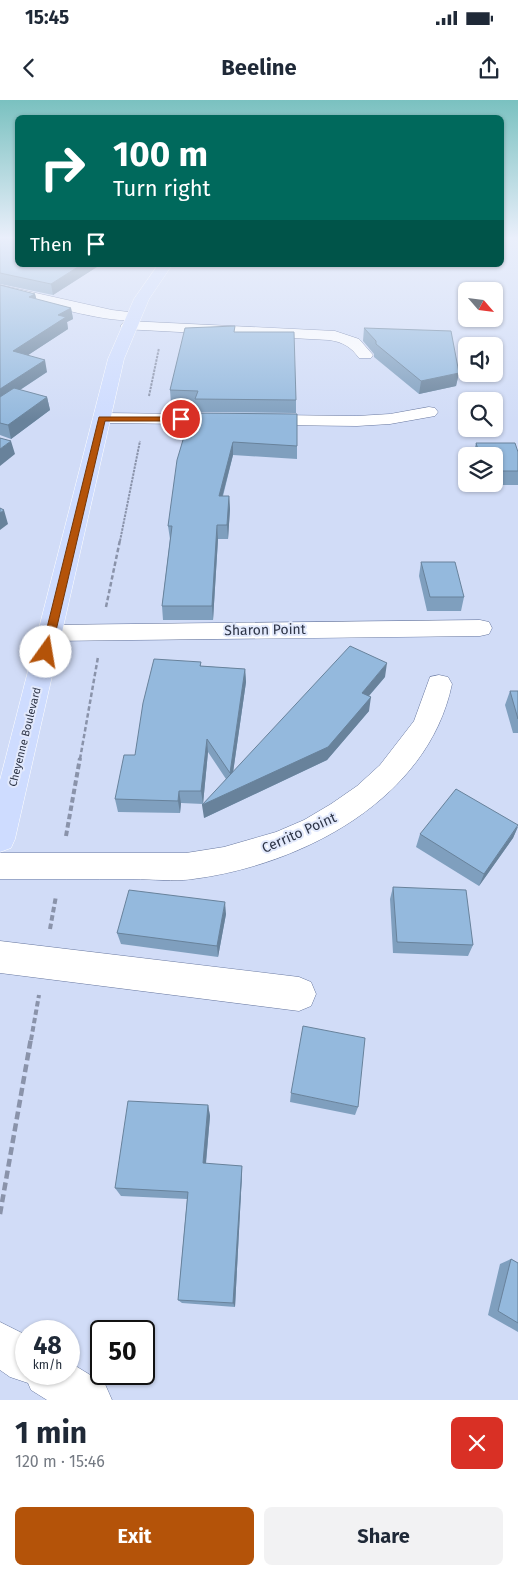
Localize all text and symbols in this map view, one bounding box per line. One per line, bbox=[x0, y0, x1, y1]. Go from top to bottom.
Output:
text: 15:45 bbox=[25, 6, 69, 29]
icon: back bbox=[15, 54, 43, 82]
text: Beeline bbox=[221, 54, 297, 81]
icon: share bbox=[475, 54, 503, 82]
text: 100 m bbox=[113, 133, 208, 175]
icon: right bbox=[30, 135, 95, 200]
text: Turn right bbox=[113, 175, 210, 202]
icon: arrive bbox=[82, 230, 110, 258]
text: Then bbox=[30, 233, 72, 256]
north arrow bbox=[458, 282, 502, 328]
map controls bbox=[458, 282, 503, 492]
button: sound bbox=[458, 337, 503, 382]
button: search bbox=[458, 392, 503, 437]
pin bbox=[160, 398, 202, 440]
icon: arrive bbox=[167, 405, 195, 433]
button: layers bbox=[458, 447, 503, 492]
street label: Sharon Point bbox=[224, 621, 307, 639]
position arrow bbox=[19, 625, 71, 677]
street label: Cheyenne Boulevard bbox=[6, 686, 44, 788]
street label: Cerrito Point bbox=[259, 809, 340, 857]
speed limit sign: 50 bbox=[90, 1320, 155, 1385]
text: 48 bbox=[33, 1331, 62, 1361]
text: km/h bbox=[33, 1358, 62, 1372]
text: 1 min bbox=[15, 1415, 87, 1451]
button: close bbox=[451, 1417, 503, 1469]
text: 120 m · 15:46 bbox=[15, 1452, 105, 1471]
button: Exit bbox=[15, 1507, 254, 1565]
button: Share bbox=[264, 1507, 503, 1565]

